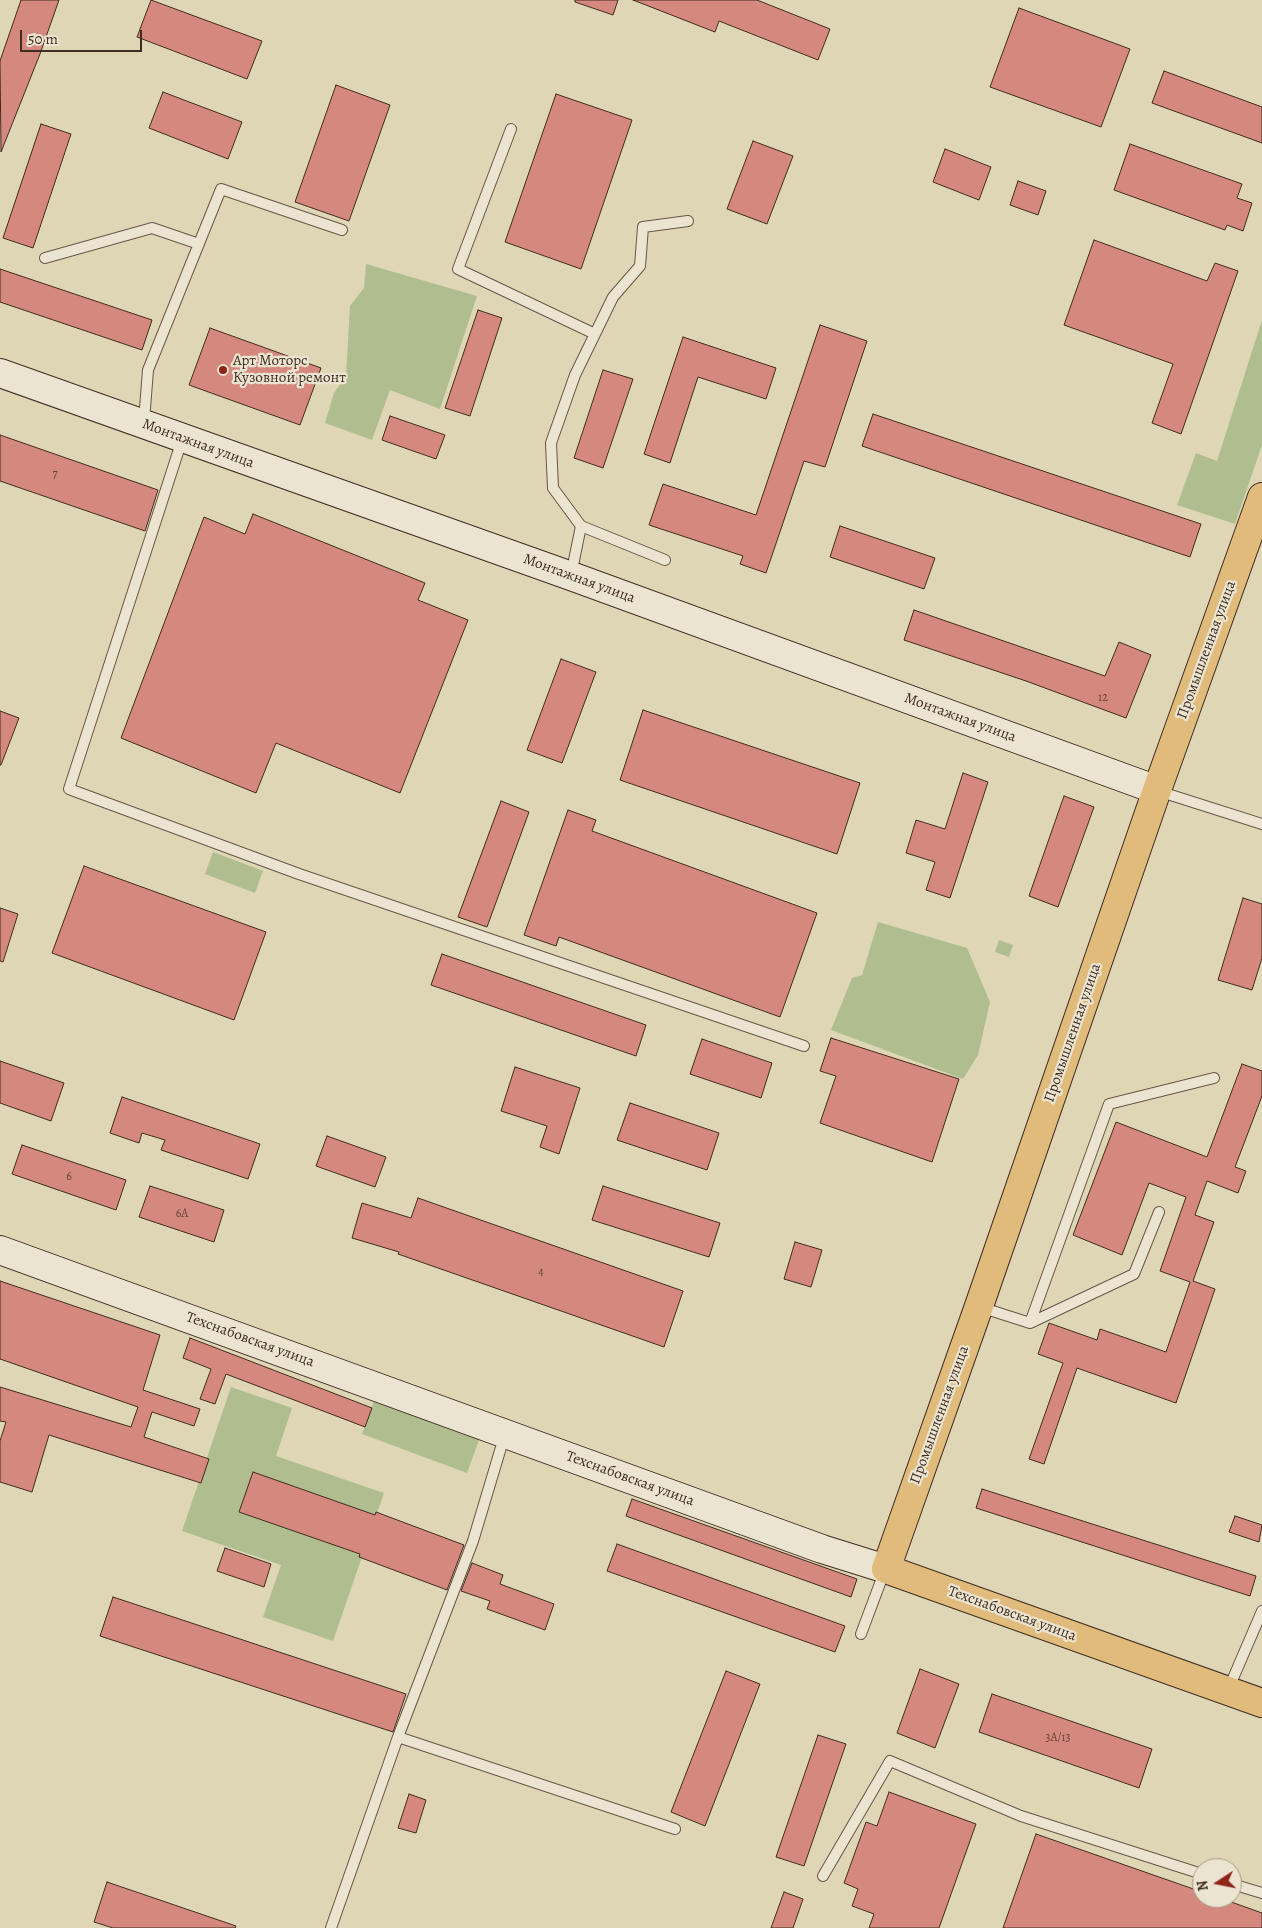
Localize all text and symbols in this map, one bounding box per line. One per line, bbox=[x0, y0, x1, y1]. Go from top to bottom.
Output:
scale bar bbox=[22, 20, 145, 52]
text: 50 m bbox=[28, 29, 58, 49]
place label: Арт Моторс Кузовной ремонт bbox=[233, 352, 346, 387]
marker: Арт Моторс Кузовной ремонт bbox=[217, 364, 229, 376]
street label: Монтажная улица bbox=[140, 415, 256, 473]
house number: 7 bbox=[52, 467, 58, 481]
street label: Монтажная улица bbox=[521, 550, 637, 608]
street label: Промышленная улица bbox=[1174, 578, 1240, 722]
street label: Монтажная улица bbox=[902, 689, 1018, 747]
house number: 12 bbox=[1098, 691, 1108, 705]
street label: Промышленная улица bbox=[1041, 961, 1105, 1105]
house number: 6 bbox=[66, 1170, 72, 1184]
house number: 6А bbox=[176, 1207, 188, 1221]
house number: 4 bbox=[538, 1265, 544, 1279]
street label: Техснабовская улица bbox=[183, 1308, 317, 1372]
street label: Промышленная улица bbox=[907, 1343, 973, 1487]
street label: Техснабовская улица bbox=[563, 1447, 697, 1511]
street label: Техснабовская улица bbox=[945, 1582, 1079, 1646]
house number: 3А/13 bbox=[1045, 1731, 1071, 1745]
north arrow bbox=[1192, 1858, 1242, 1908]
text: N bbox=[1192, 1879, 1213, 1893]

